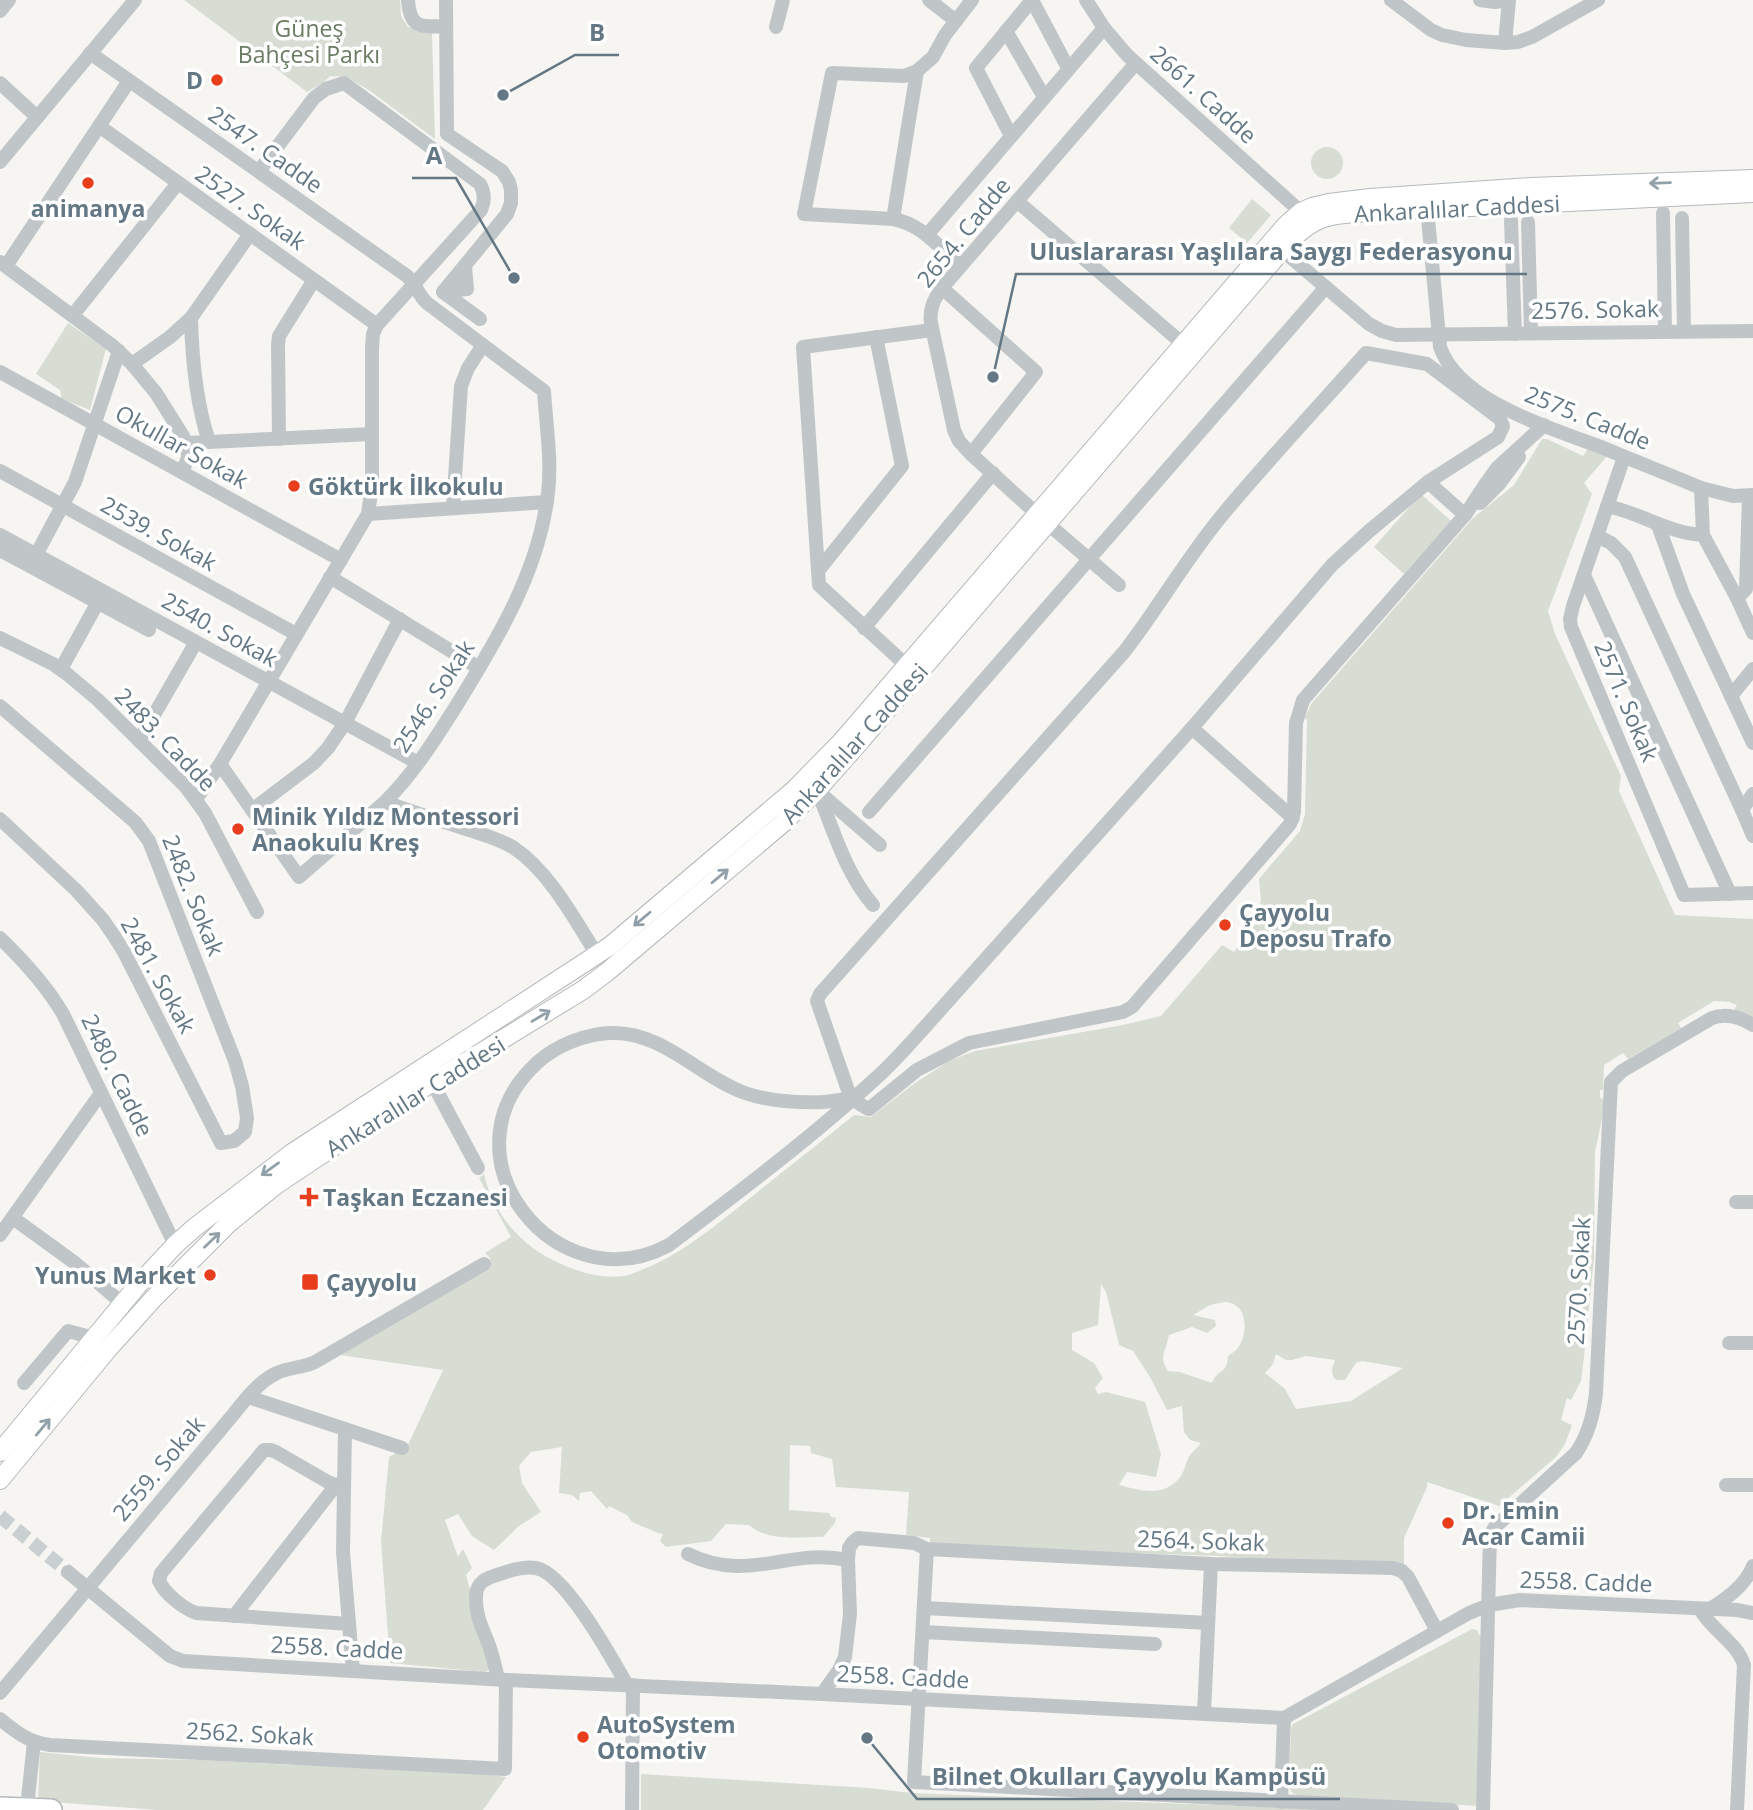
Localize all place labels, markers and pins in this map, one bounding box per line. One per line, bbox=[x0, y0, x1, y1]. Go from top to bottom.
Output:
callout: B bbox=[575, 10, 619, 55]
place label: D bbox=[186, 64, 203, 96]
marker: D bbox=[209, 72, 225, 88]
callout: A bbox=[412, 133, 456, 178]
marker: animanya bbox=[80, 175, 96, 191]
place label: animanya bbox=[31, 192, 145, 224]
callout: Uluslararası Yaşlılara Saygı Federasyonu bbox=[1016, 229, 1527, 274]
place label: Göktürk İlkokulu bbox=[308, 470, 504, 502]
marker: Göktürk İlkokulu bbox=[286, 478, 302, 494]
place label: Minik Yıldız Montessori Anaokulu Kreş bbox=[252, 800, 519, 858]
marker: Minik Yıldız Montessori Anaokulu Kreş bbox=[230, 821, 246, 837]
place label: Çayyolu Deposu Trafo bbox=[1239, 896, 1392, 954]
marker: Çayyolu Deposu Trafo bbox=[1217, 917, 1233, 933]
place label: Taşkan Eczanesi bbox=[323, 1181, 508, 1213]
marker: Taşkan Eczanesi bbox=[301, 1189, 317, 1205]
place label: Yunus Market bbox=[35, 1259, 196, 1291]
place label: Çayyolu bbox=[326, 1266, 417, 1298]
marker: Yunus Market bbox=[202, 1267, 218, 1283]
marker: Çayyolu bbox=[300, 1272, 320, 1292]
place label: Dr. Emin Acar Camii bbox=[1462, 1494, 1585, 1552]
marker: Dr. Emin Acar Camii bbox=[1440, 1515, 1456, 1531]
place label: AutoSystem Otomotiv bbox=[597, 1708, 736, 1766]
marker: AutoSystem Otomotiv bbox=[575, 1729, 591, 1745]
callout: Bilnet Okulları Çayyolu Kampüsü bbox=[917, 1754, 1340, 1799]

